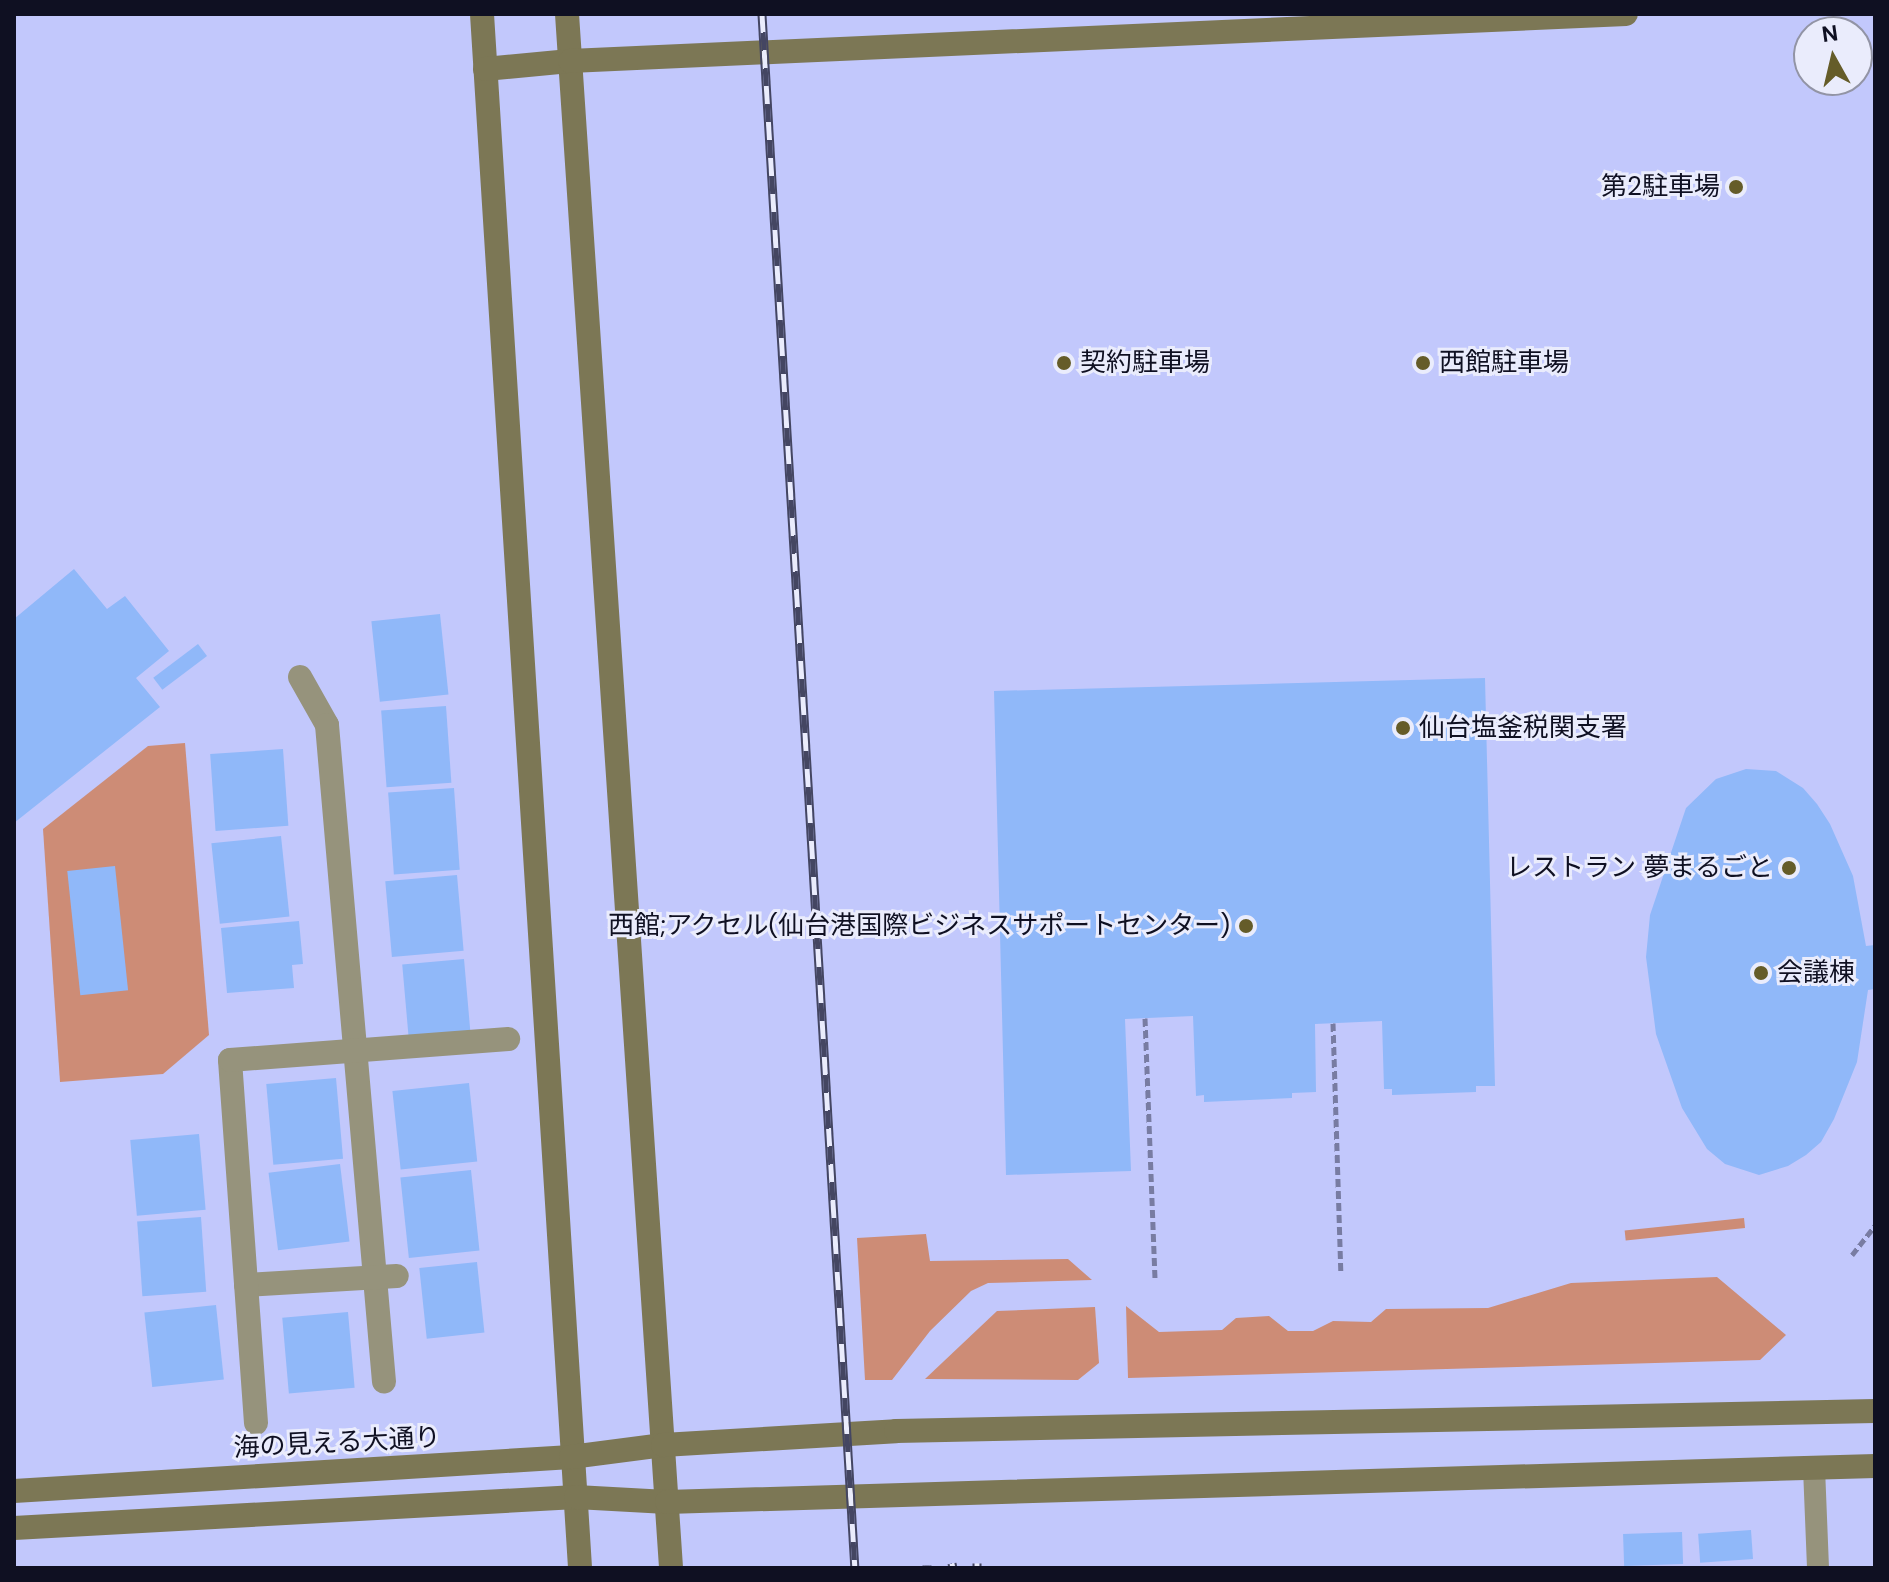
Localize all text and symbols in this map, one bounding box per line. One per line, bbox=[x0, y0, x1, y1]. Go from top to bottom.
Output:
north arrow bbox=[1793, 16, 1873, 96]
text: N bbox=[1820, 18, 1840, 49]
place label: 第2駐車場 bbox=[1601, 171, 1720, 203]
marker: 第2駐車場 bbox=[1727, 178, 1745, 196]
place label: 契約駐車場 bbox=[1080, 347, 1210, 379]
place label: 西館駐車場 bbox=[1439, 347, 1569, 379]
marker: 契約駐車場 bbox=[1055, 354, 1073, 372]
marker: 西館駐車場 bbox=[1414, 354, 1432, 372]
place label: 仙台塩釜税関支署 bbox=[1419, 712, 1627, 744]
marker: 仙台塩釜税関支署 bbox=[1394, 719, 1412, 737]
place label: レストラン 夢まるごと bbox=[1506, 852, 1773, 884]
marker: レストラン 夢まるごと bbox=[1780, 859, 1798, 877]
place label: 西館;アクセル(仙台港国際ビジネスサポートセンター) bbox=[607, 910, 1230, 942]
marker: 西館;アクセル(仙台港国際ビジネスサポートセンター) bbox=[1237, 917, 1255, 935]
place label: 会議棟 bbox=[1777, 957, 1855, 989]
marker: 会議棟 bbox=[1752, 964, 1770, 982]
street label: 海の見える大通り bbox=[232, 1422, 442, 1464]

